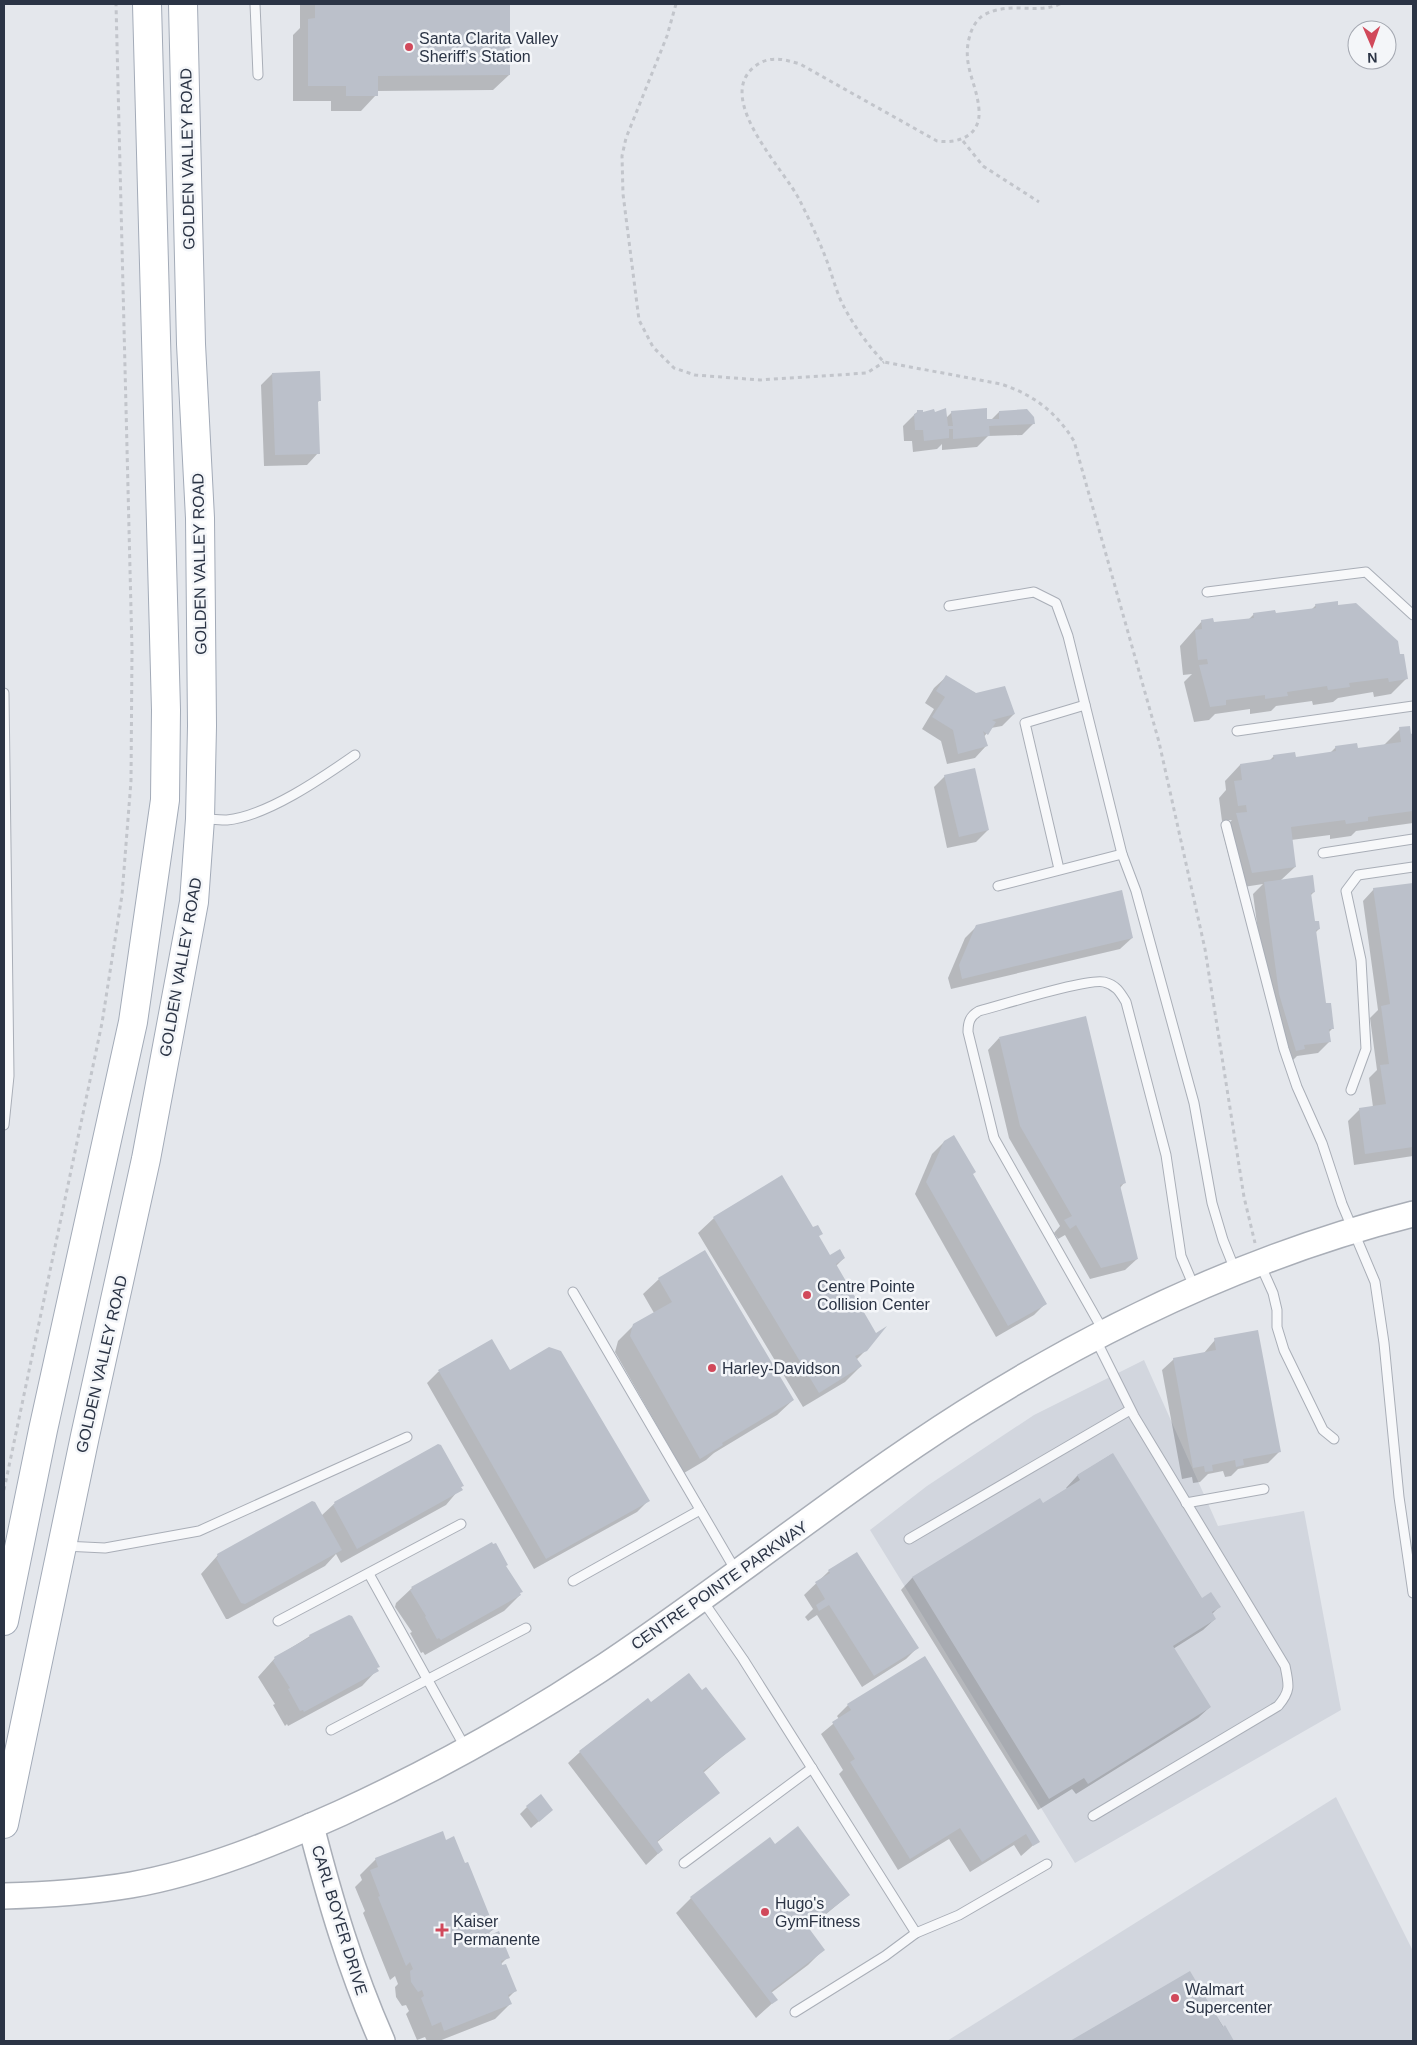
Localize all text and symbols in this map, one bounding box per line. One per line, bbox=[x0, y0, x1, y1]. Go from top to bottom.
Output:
north arrow bbox=[1347, 20, 1397, 70]
place label: Santa Clarita Valley Sheriff’s Station bbox=[419, 30, 558, 65]
marker: Santa Clarita Valley Sheriff’s Station bbox=[403, 41, 415, 53]
text: N bbox=[1367, 50, 1378, 66]
street label: GOLDEN VALLEY ROAD bbox=[177, 68, 198, 250]
street label: GOLDEN VALLEY ROAD bbox=[189, 473, 210, 655]
street label: GOLDEN VALLEY ROAD bbox=[156, 876, 205, 1058]
street label: GOLDEN VALLEY ROAD bbox=[73, 1274, 130, 1455]
place label: Centre Pointe Collision Center bbox=[817, 1278, 931, 1313]
marker: Centre Pointe Collision Center bbox=[801, 1289, 813, 1301]
place label: Harley-Davidson bbox=[722, 1360, 840, 1377]
marker: Harley-Davidson bbox=[706, 1362, 718, 1374]
street label: CENTRE POINTE PARKWAY bbox=[628, 1518, 811, 1653]
street label: CARL BOYER DRIVE bbox=[309, 1843, 370, 1997]
place label: Hugo's GymFitness bbox=[775, 1895, 860, 1930]
marker: Hugo's GymFitness bbox=[759, 1906, 771, 1918]
place label: Kaiser Permanente bbox=[453, 1913, 540, 1948]
marker: Kaiser Permanente bbox=[435, 1923, 449, 1937]
place label: Walmart Supercenter bbox=[1185, 1981, 1273, 2016]
marker: Walmart Supercenter bbox=[1169, 1992, 1181, 2004]

